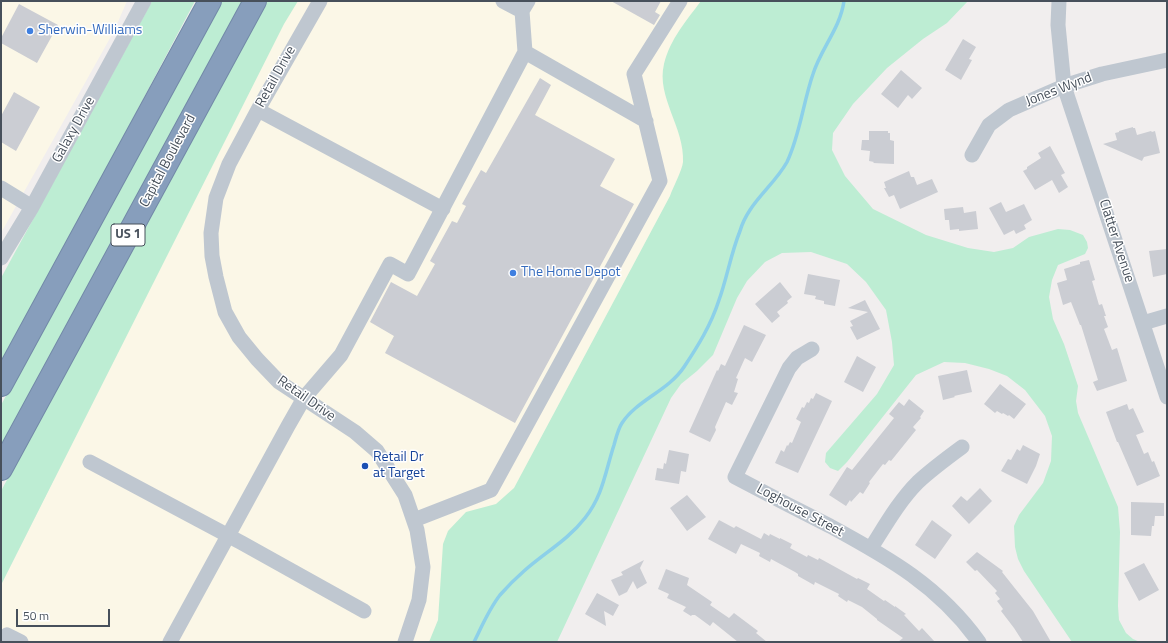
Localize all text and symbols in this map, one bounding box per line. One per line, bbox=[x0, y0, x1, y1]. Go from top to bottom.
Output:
place label: Sherwin-Williams bbox=[38, 23, 142, 39]
marker: Sherwin-Williams bbox=[25, 26, 35, 36]
street label: Retail Drive bbox=[252, 43, 300, 111]
street label: Jones Wynd bbox=[1023, 70, 1095, 110]
street label: Galaxy Drive bbox=[49, 94, 99, 166]
street label: Capital Boulevard bbox=[136, 112, 200, 210]
street label: Clatter Avenue bbox=[1095, 197, 1137, 285]
road number: US 1 bbox=[111, 224, 145, 246]
place label: The Home Depot bbox=[521, 265, 620, 281]
marker: The Home Depot bbox=[508, 268, 518, 278]
street label: Retail Drive bbox=[274, 373, 338, 425]
place label: Retail Dr at Target bbox=[373, 450, 425, 482]
marker: Retail Dr at Target bbox=[360, 461, 370, 471]
street label: Loghouse Street bbox=[754, 481, 846, 541]
scale bar bbox=[18, 601, 112, 627]
text: 50 m bbox=[23, 606, 49, 625]

